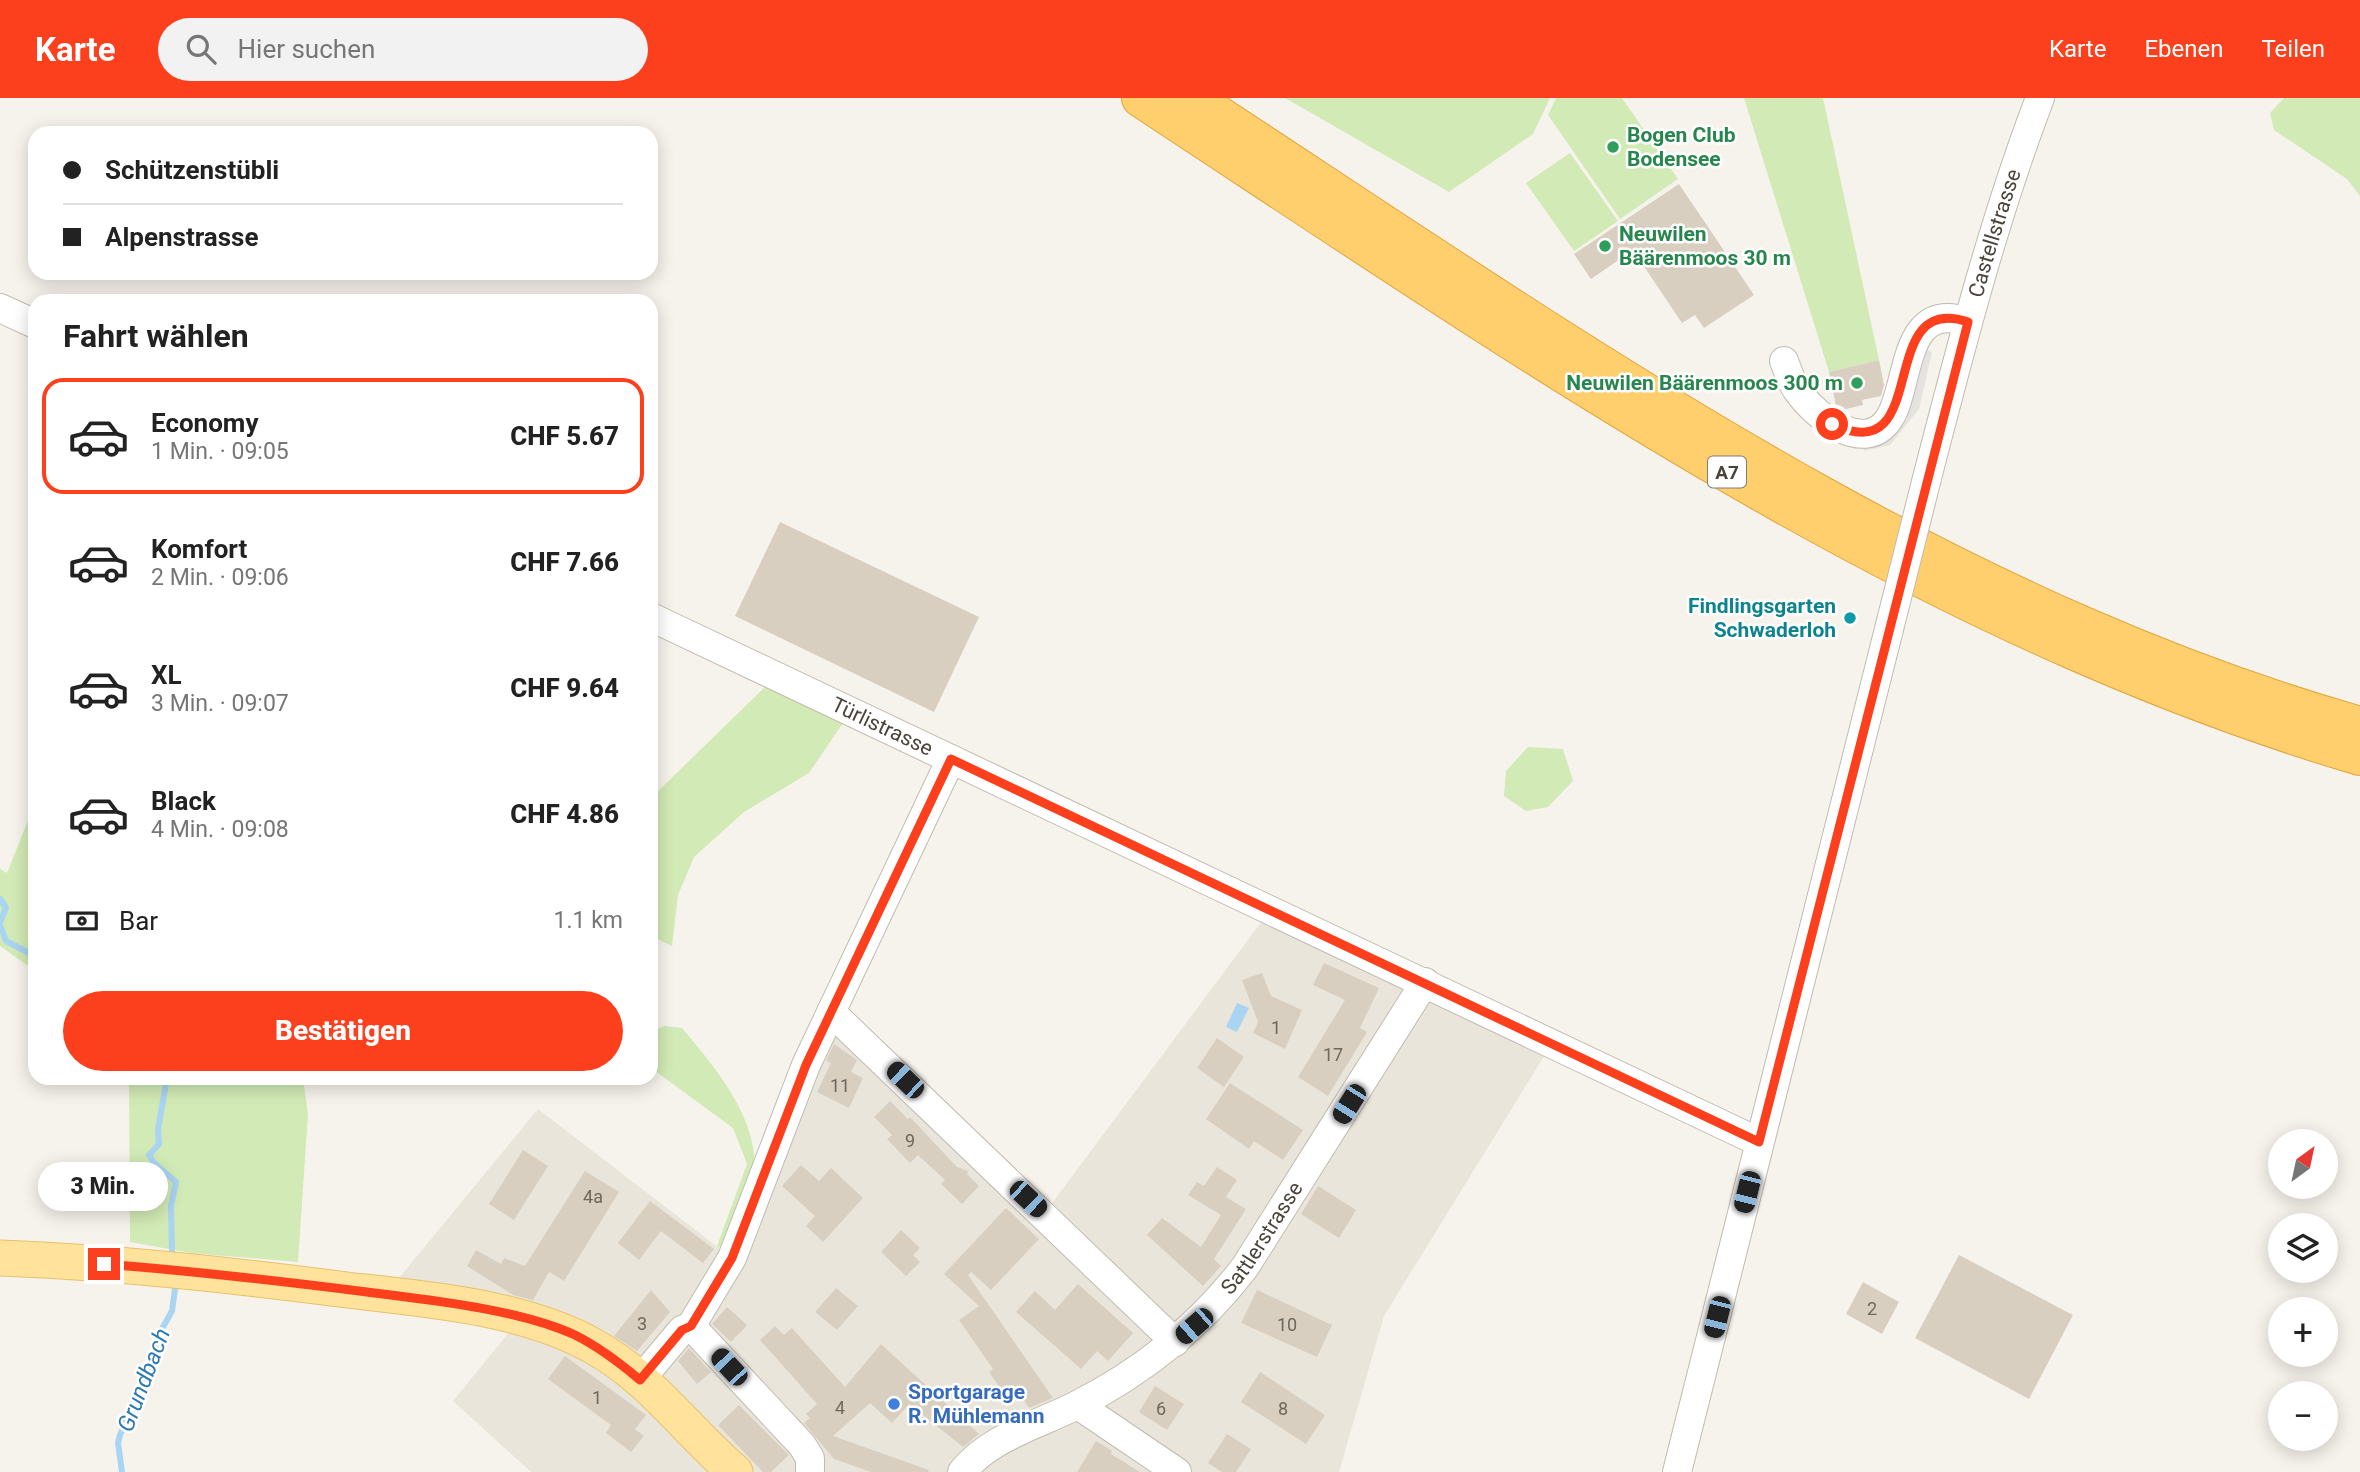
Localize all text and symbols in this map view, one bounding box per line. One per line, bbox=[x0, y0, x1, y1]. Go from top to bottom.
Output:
search box bbox=[158, 18, 648, 81]
text: Karte bbox=[35, 30, 116, 69]
icon: search bbox=[182, 30, 220, 68]
text: Hier suchen bbox=[238, 34, 375, 64]
text: Karte bbox=[2049, 35, 2106, 63]
text: Ebenen bbox=[2144, 35, 2223, 63]
text: Teilen bbox=[2261, 35, 2325, 63]
place label: Bogen Club Bodensee bbox=[1627, 123, 1736, 171]
marker: Bogen Club Bodensee bbox=[1605, 139, 1621, 155]
text: Schützenstübli bbox=[105, 155, 279, 185]
street label: Castellstrasse bbox=[1964, 166, 2026, 300]
text: Alpenstrasse bbox=[105, 222, 259, 252]
place label: Neuwilen Bäärenmoos 30 m bbox=[1619, 222, 1791, 270]
marker: Neuwilen Bäärenmoos 30 m bbox=[1597, 238, 1613, 254]
text: Fahrt wählen bbox=[63, 317, 249, 355]
place label: Neuwilen Bäärenmoos 300 m bbox=[1566, 371, 1843, 395]
marker: Neuwilen Bäärenmoos 300 m bbox=[1849, 375, 1865, 391]
icon: car bbox=[67, 405, 130, 468]
text: Economy bbox=[151, 408, 258, 438]
route start bbox=[1816, 408, 1848, 440]
text: CHF 5.67 bbox=[510, 421, 619, 451]
text: 1 Min. · 09:05 bbox=[151, 438, 289, 465]
road number: A7 bbox=[1708, 456, 1746, 488]
icon: car bbox=[67, 531, 130, 594]
text: Komfort bbox=[151, 534, 247, 564]
text: CHF 7.66 bbox=[510, 547, 619, 577]
text: 2 Min. · 09:06 bbox=[151, 564, 289, 591]
place label: Findlingsgarten Schwaderloh bbox=[1688, 594, 1836, 642]
marker: Findlingsgarten Schwaderloh bbox=[1842, 610, 1858, 626]
icon: car bbox=[67, 657, 130, 720]
text: XL bbox=[151, 660, 182, 690]
text: CHF 9.64 bbox=[510, 673, 619, 703]
text: 3 Min. · 09:07 bbox=[151, 690, 289, 717]
street label: Türlistrasse bbox=[828, 692, 937, 761]
icon: car bbox=[67, 783, 130, 846]
text: Black bbox=[151, 786, 216, 816]
text: CHF 4.86 bbox=[510, 799, 619, 829]
text: 4 Min. · 09:08 bbox=[151, 816, 289, 843]
icon: cash bbox=[63, 902, 101, 940]
text: Bar bbox=[119, 906, 158, 936]
text: 1.1 km bbox=[554, 907, 623, 934]
button: Bestätigen bbox=[63, 991, 623, 1071]
house number: 1 bbox=[1271, 1017, 1281, 1038]
house number: 17 bbox=[1323, 1044, 1343, 1065]
car bbox=[883, 1058, 928, 1102]
house number: 11 bbox=[830, 1075, 850, 1096]
car bbox=[1329, 1081, 1370, 1127]
north arrow bbox=[2268, 1129, 2338, 1199]
map controls bbox=[2268, 1129, 2338, 1451]
house number: 9 bbox=[905, 1130, 915, 1151]
callout: 3 Min. bbox=[39, 1162, 169, 1212]
car bbox=[1732, 1169, 1763, 1215]
text: 3 Min. bbox=[70, 1173, 136, 1200]
car bbox=[1006, 1177, 1051, 1221]
street label: Sattlerstrasse bbox=[1216, 1178, 1308, 1299]
house number: 4a bbox=[583, 1186, 603, 1207]
button: layers bbox=[2268, 1213, 2338, 1283]
route end bbox=[88, 1248, 120, 1280]
car bbox=[1702, 1294, 1733, 1340]
button: + bbox=[2268, 1297, 2338, 1367]
house number: 2 bbox=[1867, 1298, 1877, 1319]
car bbox=[1172, 1304, 1217, 1348]
house number: 3 bbox=[637, 1313, 647, 1334]
house number: 10 bbox=[1277, 1314, 1297, 1335]
water label: Grundbach bbox=[112, 1324, 176, 1436]
car bbox=[707, 1344, 752, 1390]
place label: Sportgarage R. Mühlemann bbox=[908, 1380, 1045, 1428]
button: − bbox=[2268, 1381, 2338, 1451]
house number: 1 bbox=[592, 1387, 602, 1408]
marker: Sportgarage R. Mühlemann bbox=[886, 1396, 902, 1412]
house number: 4 bbox=[835, 1397, 845, 1418]
house number: 6 bbox=[1156, 1398, 1166, 1419]
house number: 8 bbox=[1278, 1398, 1288, 1419]

